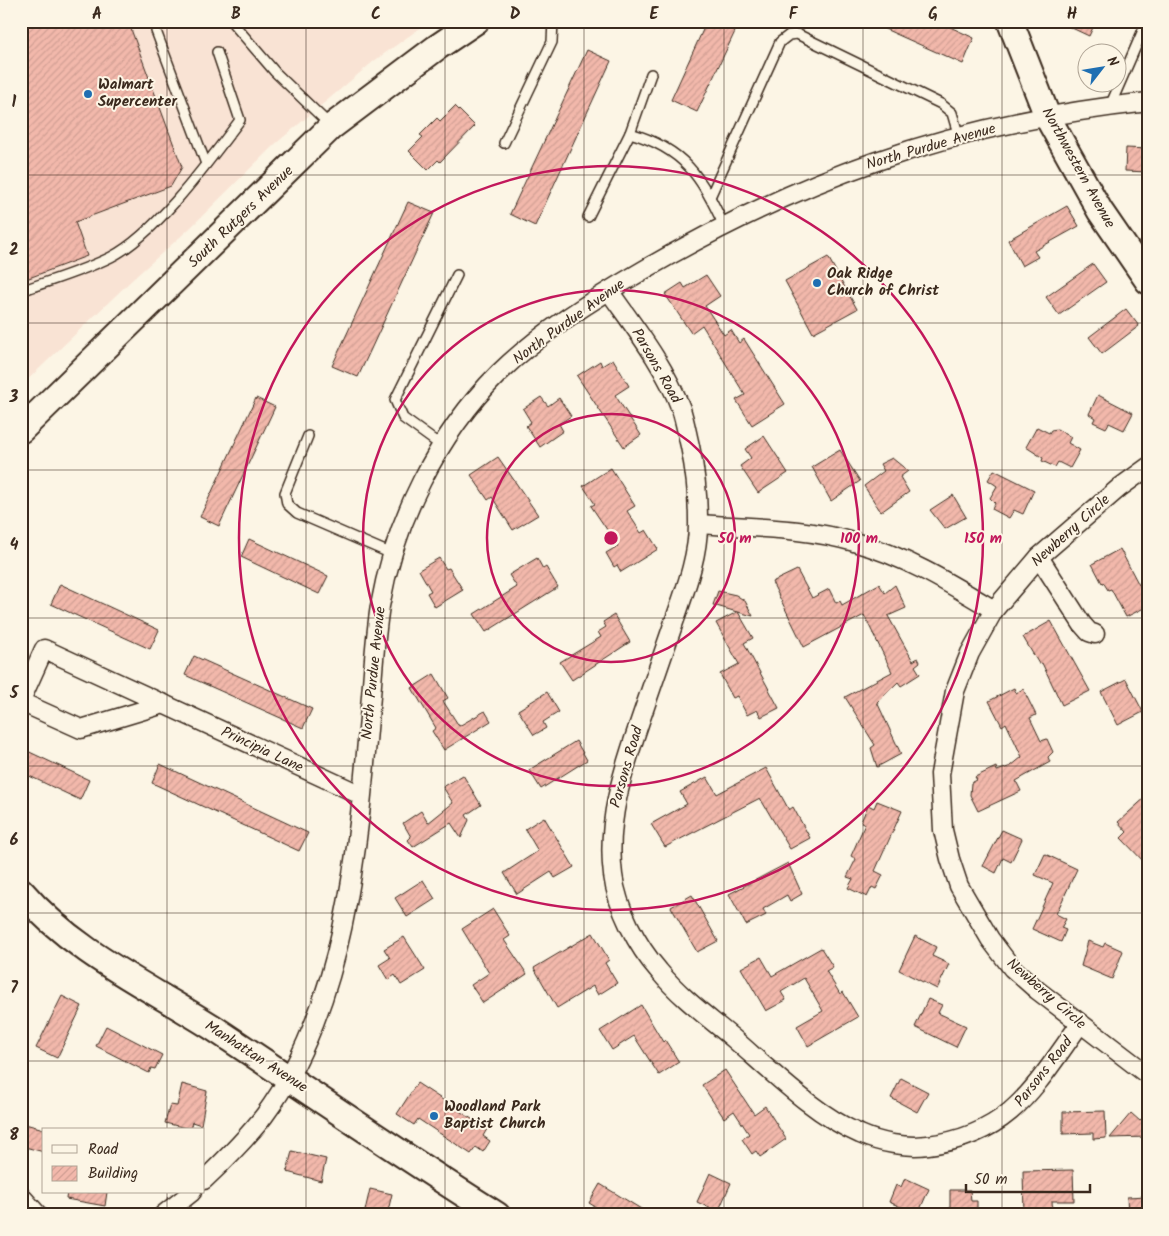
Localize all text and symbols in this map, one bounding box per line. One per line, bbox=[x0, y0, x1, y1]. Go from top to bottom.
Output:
text: A bbox=[92, 2, 102, 27]
text: B bbox=[231, 2, 241, 27]
text: C bbox=[371, 2, 381, 27]
text: D bbox=[510, 2, 521, 27]
text: E bbox=[650, 2, 660, 27]
text: F bbox=[789, 2, 799, 27]
text: G bbox=[928, 2, 938, 27]
text: H bbox=[1067, 2, 1077, 27]
north arrow bbox=[1076, 42, 1126, 92]
text: N bbox=[1101, 52, 1124, 71]
place label: Walmart Supercenter bbox=[98, 73, 177, 114]
marker: Walmart Supercenter bbox=[82, 88, 94, 100]
text: 1 bbox=[12, 90, 17, 115]
street label: Northwestern Avenue bbox=[1035, 103, 1121, 233]
street label: North Purdue Avenue bbox=[863, 117, 999, 177]
street label: South Rutgers Avenue bbox=[183, 160, 300, 274]
text: 2 bbox=[9, 238, 19, 263]
place label: Oak Ridge Church of Christ bbox=[827, 262, 939, 303]
street label: North Purdue Avenue bbox=[508, 273, 630, 371]
marker: Oak Ridge Church of Christ bbox=[811, 277, 823, 289]
street label: Parsons Road bbox=[625, 324, 688, 409]
text: 3 bbox=[9, 385, 19, 410]
street label: Newberry Circle bbox=[1026, 489, 1116, 573]
text: 50 m bbox=[717, 527, 752, 551]
text: 100 m bbox=[840, 527, 878, 551]
text: 150 m bbox=[964, 527, 1002, 551]
centre of rings bbox=[602, 529, 620, 547]
text: 4 bbox=[10, 533, 19, 558]
street label: North Purdue Avenue bbox=[355, 605, 393, 741]
text: 5 bbox=[9, 681, 20, 706]
street label: Principia Lane bbox=[217, 720, 307, 780]
street label: Parsons Road bbox=[604, 723, 650, 811]
text: 6 bbox=[10, 828, 19, 853]
street label: Newberry Circle bbox=[1001, 952, 1092, 1036]
text: 7 bbox=[10, 976, 18, 1001]
street label: Manhattan Avenue bbox=[200, 1015, 313, 1100]
street label: Parsons Road bbox=[1009, 1031, 1080, 1112]
place label: Woodland Park Baptist Church bbox=[444, 1095, 546, 1136]
marker: Woodland Park Baptist Church bbox=[428, 1110, 440, 1122]
text: 8 bbox=[9, 1123, 19, 1148]
legend bbox=[42, 1128, 205, 1194]
text: Road bbox=[88, 1138, 119, 1162]
scale bar bbox=[966, 1161, 1090, 1193]
text: Building bbox=[88, 1162, 138, 1186]
text: 50 m bbox=[974, 1168, 1008, 1192]

